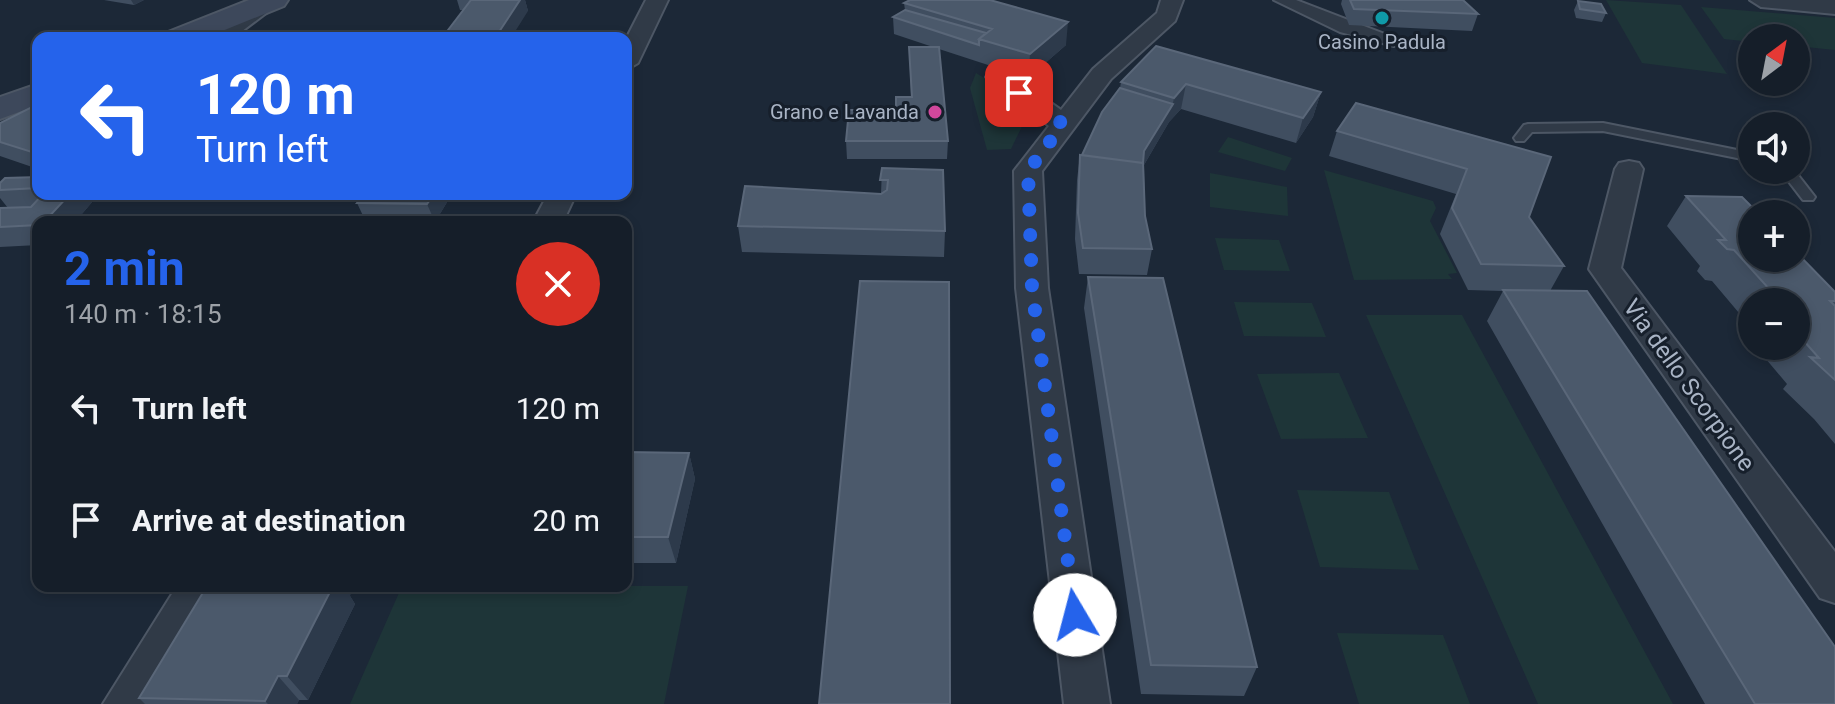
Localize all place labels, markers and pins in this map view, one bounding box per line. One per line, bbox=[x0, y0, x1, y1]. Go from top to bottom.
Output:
marker: Casino Padula bbox=[1373, 9, 1391, 27]
place label: Casino Padula bbox=[1318, 30, 1446, 54]
pin bbox=[985, 59, 1053, 127]
place label: Grano e Lavanda bbox=[770, 100, 919, 124]
marker: Grano e Lavanda bbox=[926, 103, 944, 121]

